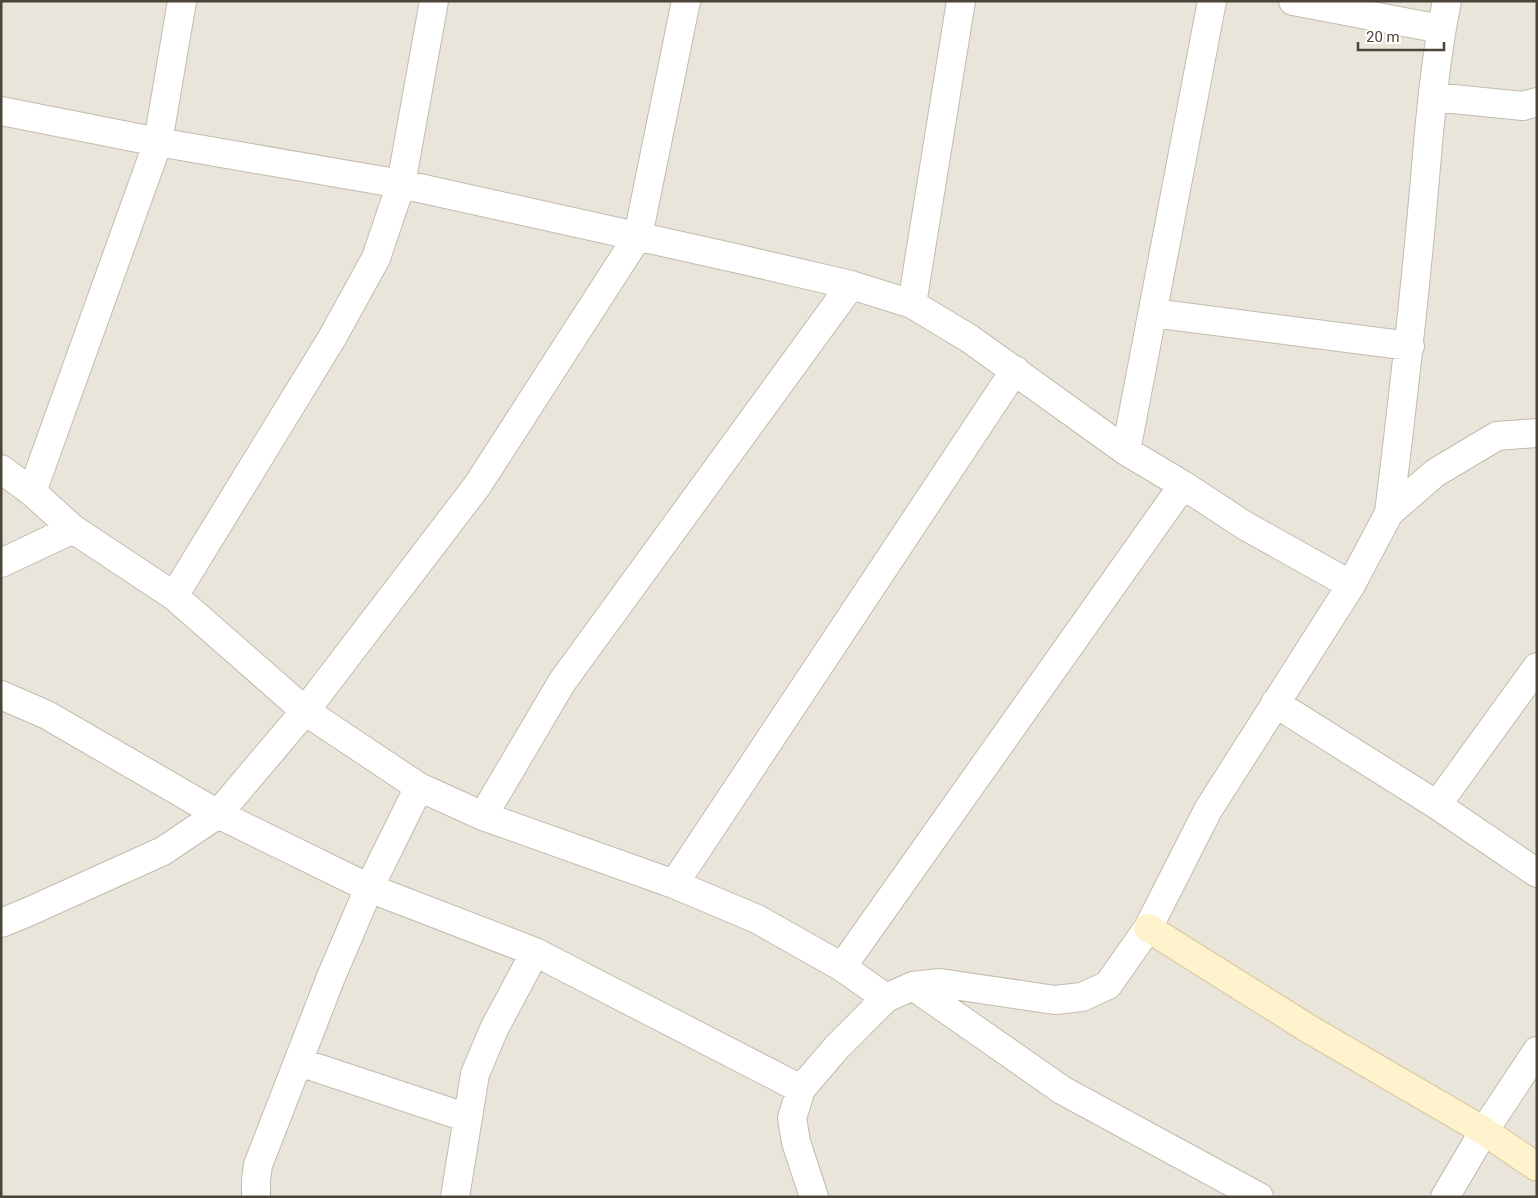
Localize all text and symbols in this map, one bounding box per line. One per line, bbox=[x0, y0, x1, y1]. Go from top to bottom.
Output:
scale bar bbox=[1358, 20, 1444, 52]
text: 20 m bbox=[1366, 28, 1400, 46]

